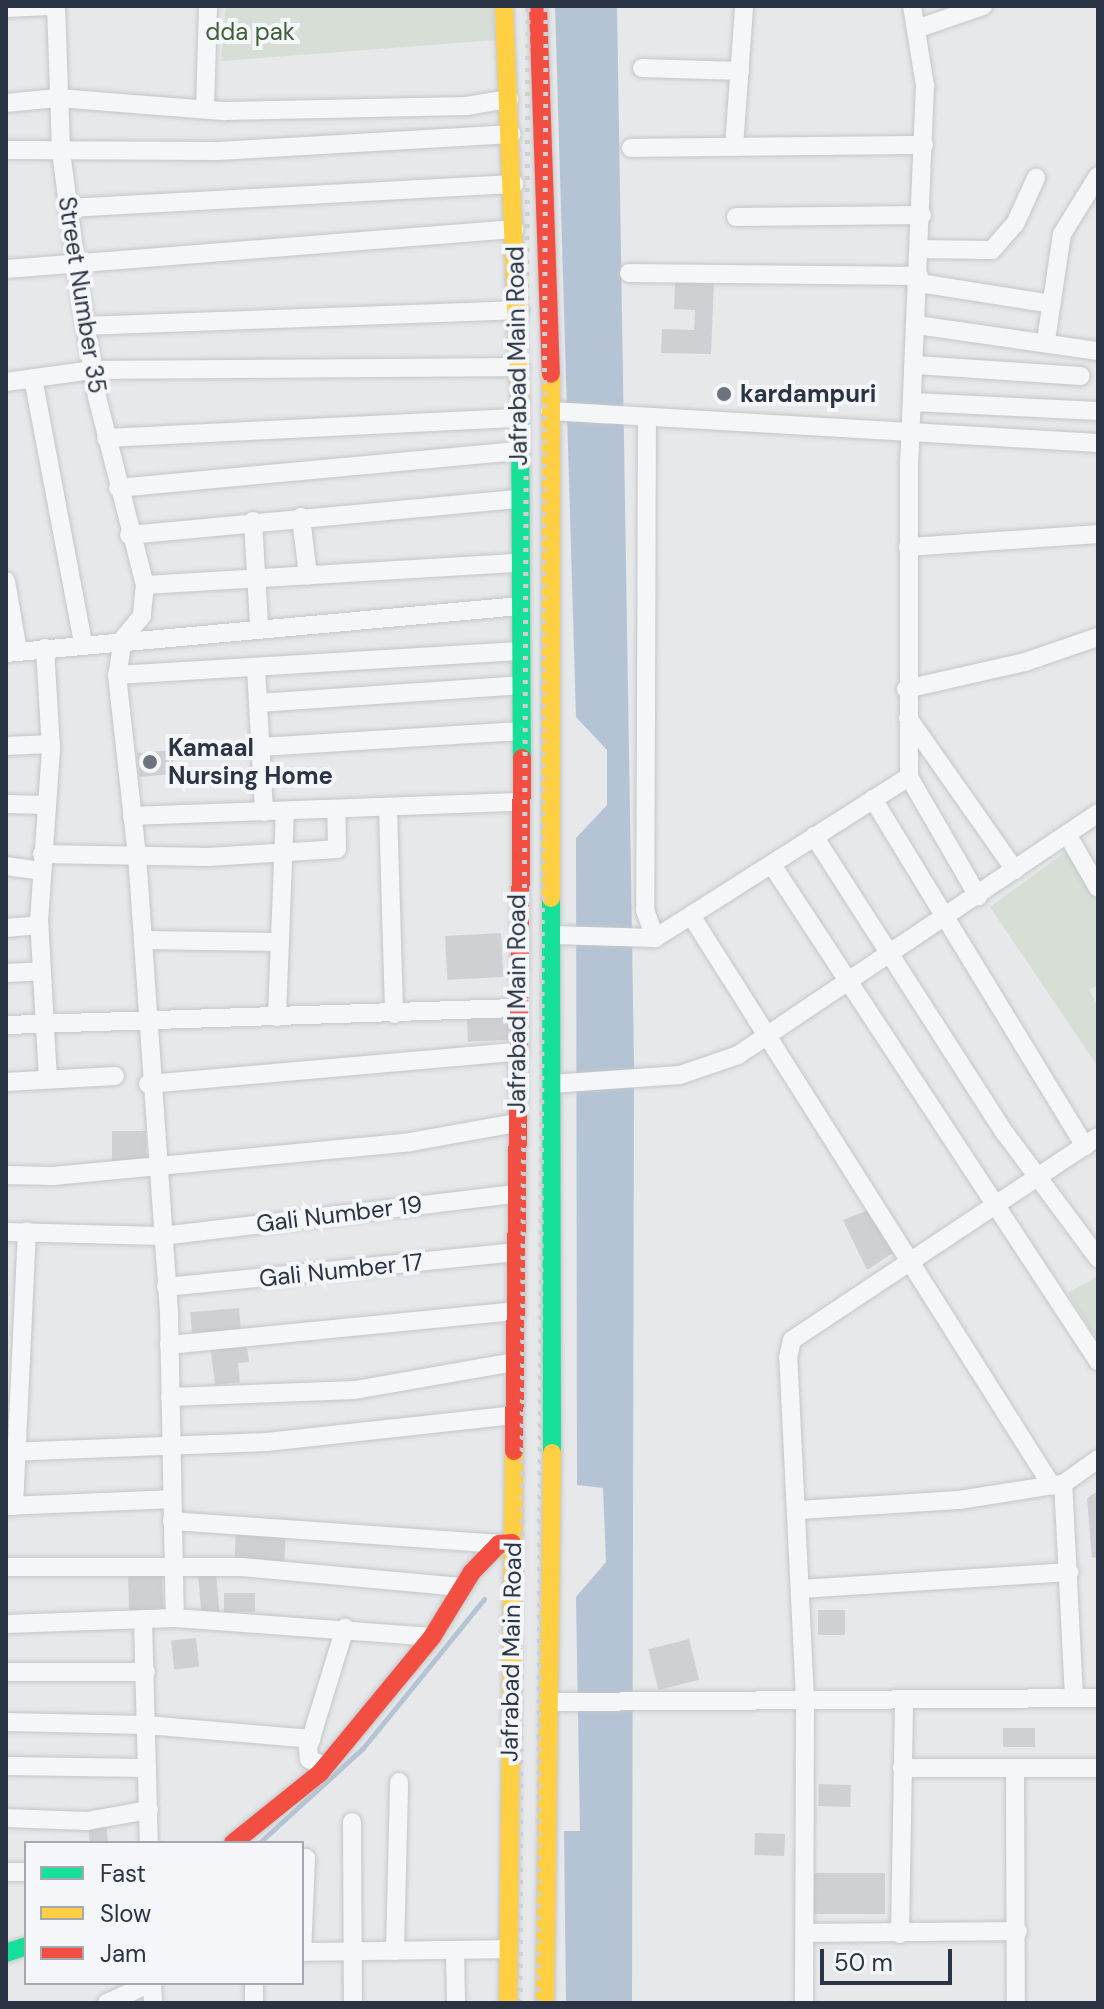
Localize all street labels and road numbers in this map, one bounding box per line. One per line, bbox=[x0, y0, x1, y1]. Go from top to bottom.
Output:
street label: Street Number 35 bbox=[52, 195, 112, 395]
street label: Jafrabad Main Road bbox=[501, 246, 533, 466]
street label: Jafrabad Main Road bbox=[503, 894, 531, 1114]
street label: Gali Number 19 bbox=[254, 1190, 424, 1238]
street label: Gali Number 17 bbox=[258, 1247, 424, 1293]
street label: Jafrabad Main Road bbox=[495, 1542, 527, 1762]

